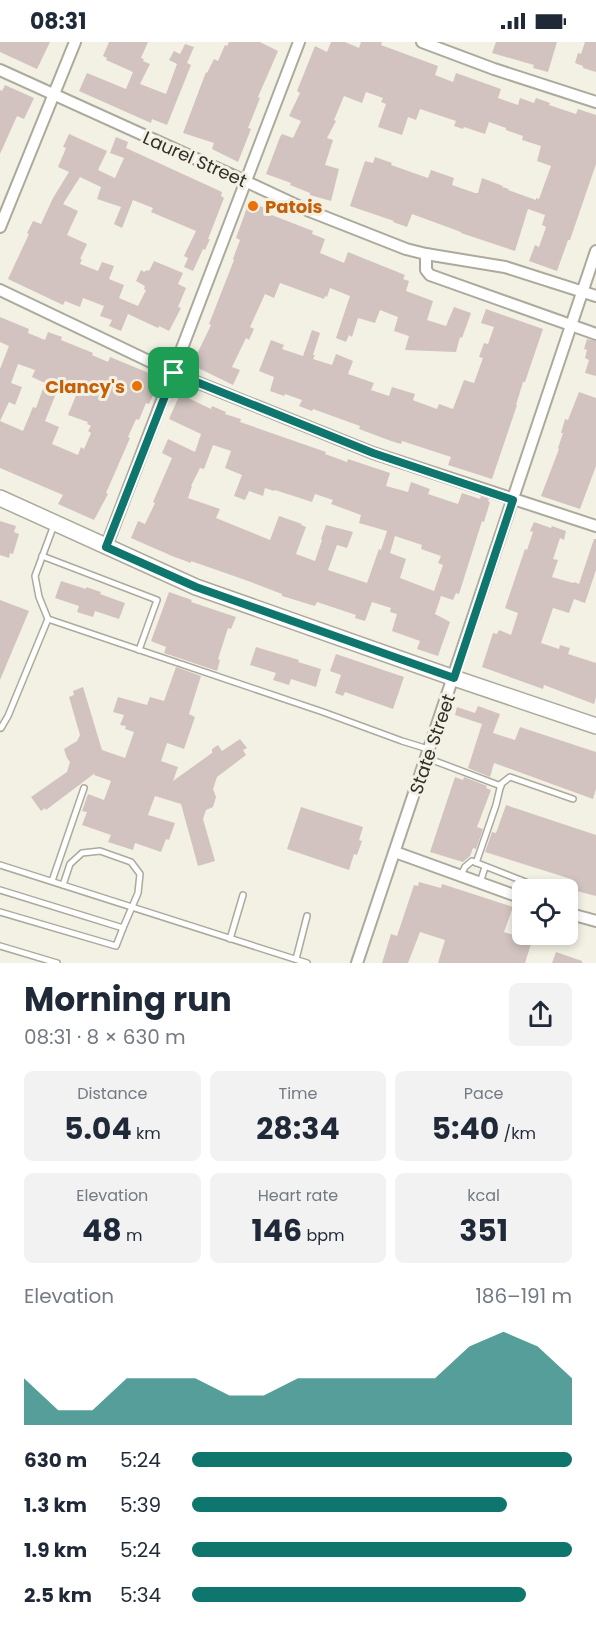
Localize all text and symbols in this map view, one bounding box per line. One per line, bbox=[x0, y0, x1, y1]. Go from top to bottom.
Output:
text: 08:31 bbox=[30, 6, 86, 37]
street label: Laurel Street bbox=[139, 125, 251, 193]
place label: Patois bbox=[265, 194, 323, 219]
marker: Patois bbox=[246, 199, 260, 213]
pin bbox=[148, 347, 199, 398]
icon: arrive bbox=[157, 356, 190, 389]
place label: Clancy's bbox=[45, 374, 125, 399]
marker: Clancy's bbox=[130, 379, 144, 393]
street label: State Street bbox=[403, 691, 461, 797]
map controls bbox=[512, 879, 578, 945]
button: locate bbox=[512, 879, 578, 945]
text: Morning run bbox=[24, 976, 232, 1023]
button: share bbox=[509, 983, 572, 1046]
text: 08:31 · 8 × 630 m bbox=[24, 1023, 186, 1051]
text: Distance bbox=[77, 1082, 147, 1105]
text: Time bbox=[278, 1082, 317, 1105]
text: Pace bbox=[464, 1082, 504, 1105]
text: 5.04 bbox=[64, 1107, 132, 1150]
text: 28:34 bbox=[256, 1107, 340, 1150]
text: 5:40 bbox=[431, 1107, 499, 1150]
text: km bbox=[132, 1122, 161, 1145]
text: /km bbox=[499, 1122, 536, 1145]
text: Elevation bbox=[76, 1184, 148, 1207]
text: Heart rate bbox=[258, 1184, 338, 1207]
text: kcal bbox=[467, 1184, 500, 1207]
text: 48 bbox=[82, 1209, 122, 1252]
text: 146 bbox=[251, 1209, 302, 1252]
text: 351 bbox=[459, 1209, 508, 1252]
text: m bbox=[122, 1224, 143, 1247]
text: bpm bbox=[302, 1224, 345, 1247]
text: Elevation bbox=[24, 1282, 114, 1310]
text: 186–191 m bbox=[475, 1282, 572, 1310]
text: 630 m bbox=[24, 1446, 87, 1474]
text: 5:24 bbox=[120, 1446, 161, 1474]
text: 1.3 km bbox=[24, 1491, 87, 1519]
text: 5:39 bbox=[120, 1491, 161, 1519]
text: 1.9 km bbox=[24, 1536, 87, 1564]
text: 5:24 bbox=[120, 1536, 161, 1564]
text: 2.5 km bbox=[24, 1581, 92, 1609]
text: 5:34 bbox=[120, 1581, 161, 1609]

